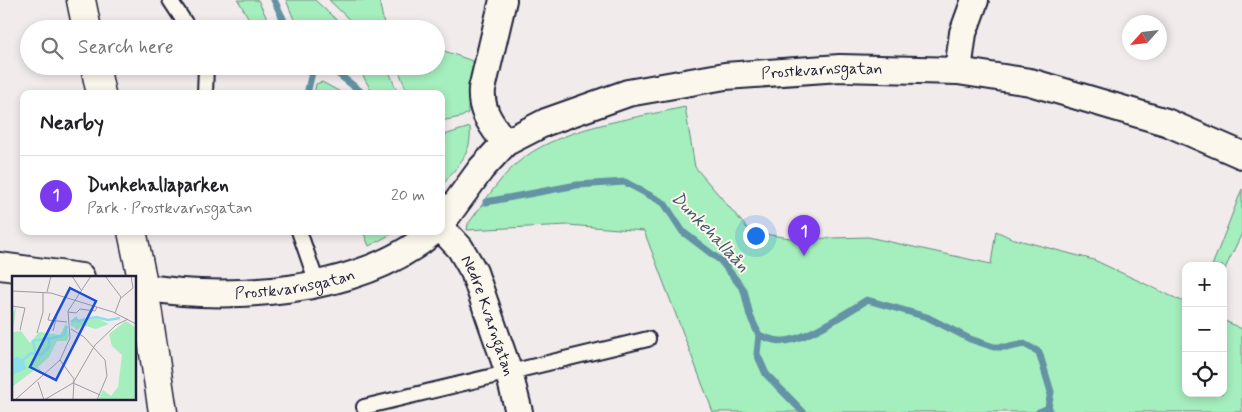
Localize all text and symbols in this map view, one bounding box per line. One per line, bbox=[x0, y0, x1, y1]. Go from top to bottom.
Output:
north arrow bbox=[1122, 15, 1167, 60]
search box bbox=[20, 20, 445, 75]
icon: search bbox=[38, 34, 66, 62]
text: Search here bbox=[78, 35, 174, 60]
street label: Prostkvarnsgatan bbox=[761, 57, 883, 84]
text: Nearby bbox=[40, 109, 104, 137]
text: Dunkehallaparken bbox=[87, 173, 229, 198]
text: 1 bbox=[52, 185, 60, 206]
text: 20 m bbox=[391, 185, 425, 206]
water label: Dunkehallaån bbox=[665, 186, 755, 278]
text: Park · Prostkvarnsgatan bbox=[87, 198, 253, 219]
pin: 1 bbox=[788, 215, 820, 256]
your location bbox=[743, 223, 769, 249]
street label: Nedre Kvarngatan bbox=[456, 251, 520, 379]
map controls bbox=[1182, 262, 1227, 397]
button: + bbox=[1182, 262, 1227, 307]
street label: Prostkvarnsgatan bbox=[234, 264, 358, 304]
inset map bbox=[12, 276, 136, 400]
button: − bbox=[1182, 307, 1227, 352]
button: locate bbox=[1182, 352, 1227, 397]

